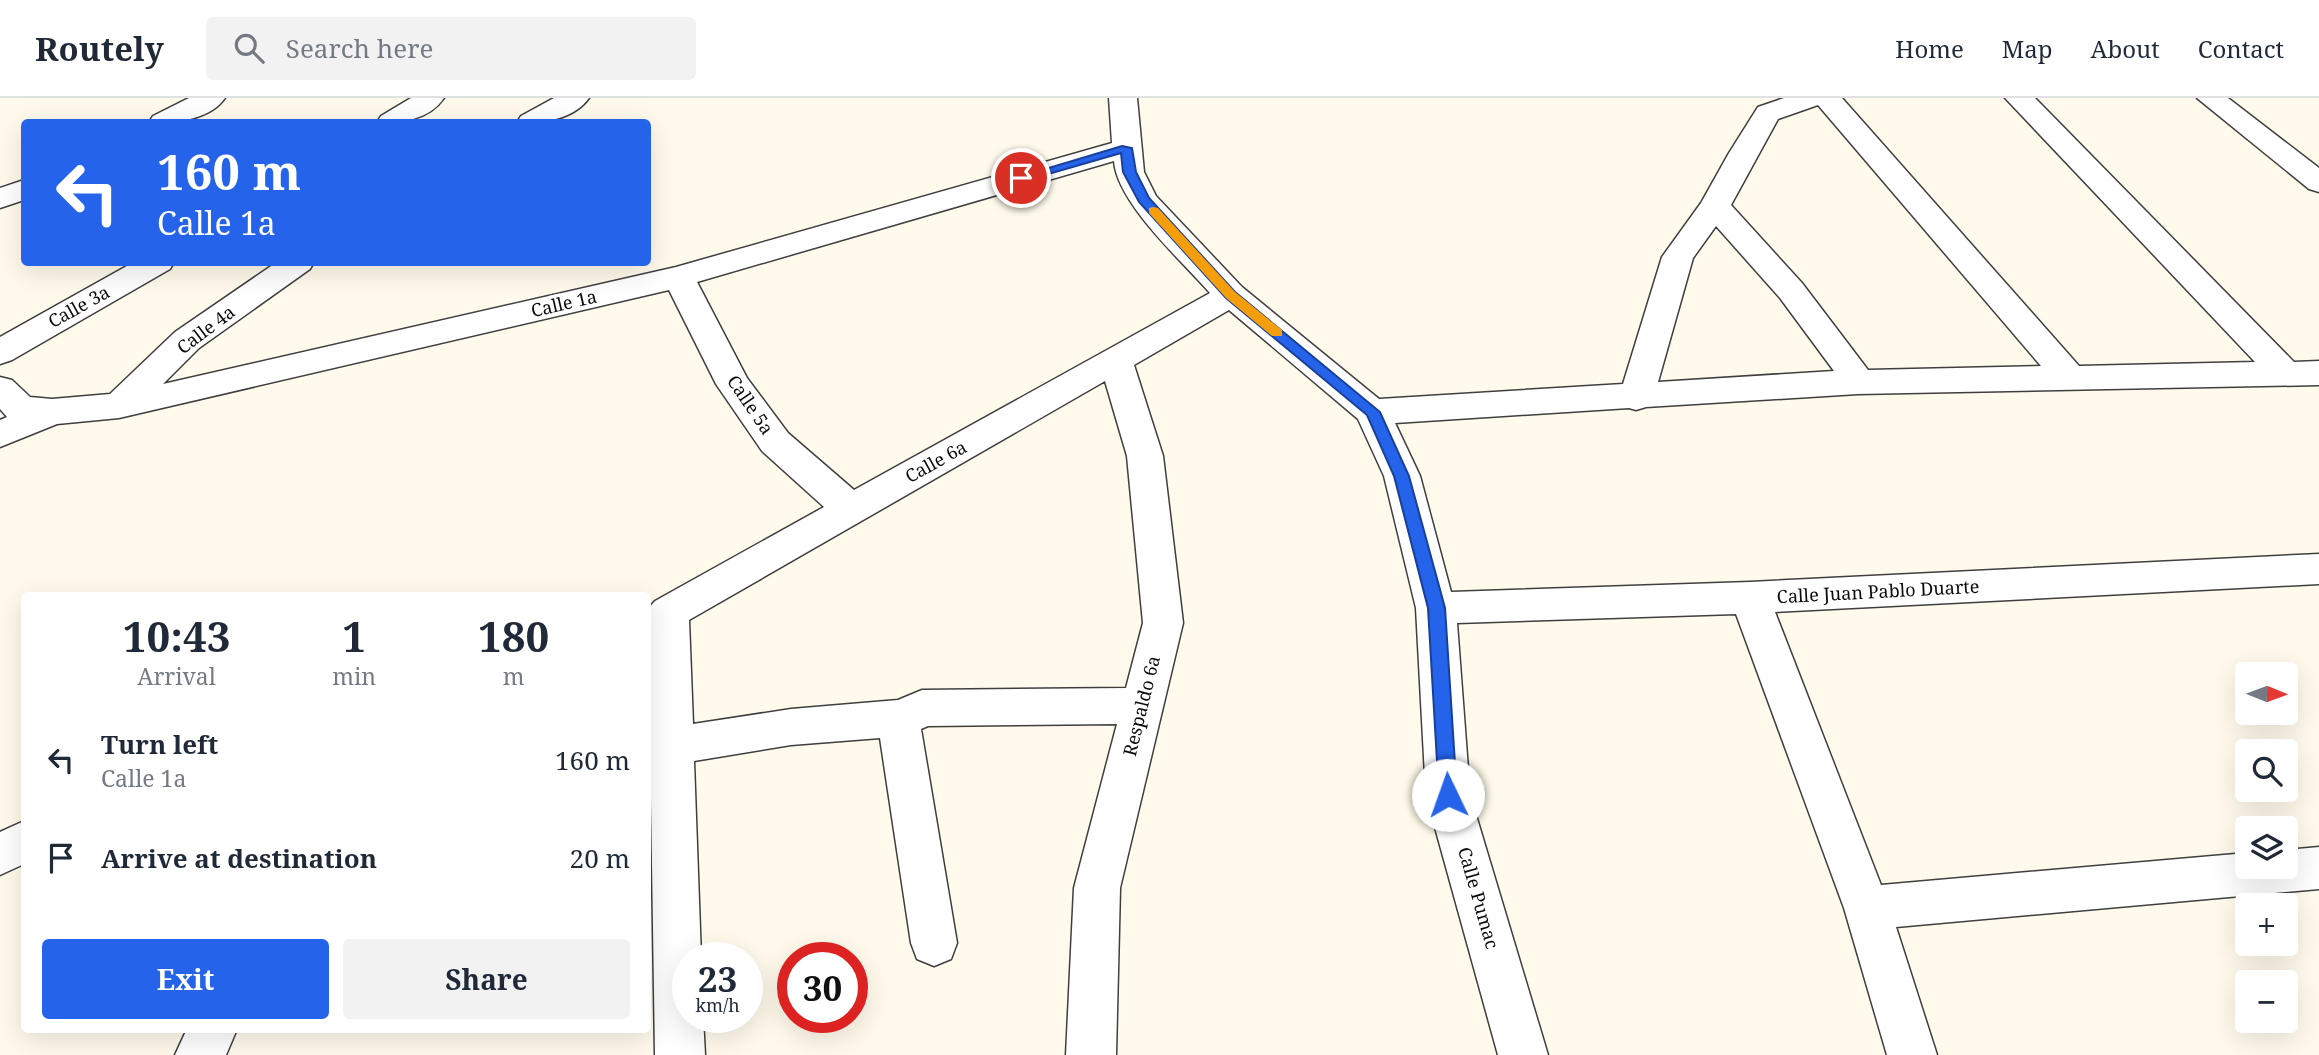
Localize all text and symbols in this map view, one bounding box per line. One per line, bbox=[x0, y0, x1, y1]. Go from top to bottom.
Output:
search box bbox=[206, 17, 696, 80]
text: Routely bbox=[35, 26, 164, 71]
icon: search bbox=[230, 29, 268, 67]
text: Search here bbox=[286, 30, 433, 66]
text: Home bbox=[1895, 32, 1964, 65]
text: Map bbox=[2002, 32, 2053, 65]
text: About bbox=[2091, 32, 2160, 65]
text: Contact bbox=[2198, 32, 2284, 65]
text: 160 m bbox=[157, 138, 301, 204]
icon: left bbox=[42, 147, 133, 238]
pin bbox=[991, 148, 1051, 208]
icon: arrive bbox=[1002, 159, 1040, 197]
text: Calle 1a bbox=[157, 201, 276, 244]
street label: Calle 3a bbox=[43, 279, 114, 333]
street label: Calle 1a bbox=[529, 284, 599, 322]
street label: Calle 4a bbox=[171, 299, 239, 359]
street label: Calle 5a bbox=[722, 370, 779, 439]
street label: Calle 6a bbox=[900, 434, 971, 488]
street label: Calle Juan Pablo Duarte bbox=[1776, 574, 1980, 608]
text: 10:43 bbox=[123, 607, 230, 664]
text: 1 bbox=[342, 607, 366, 664]
text: 180 bbox=[478, 607, 549, 664]
street label: Respaldo 6a bbox=[1117, 653, 1165, 758]
text: Arrival bbox=[137, 660, 216, 692]
text: min bbox=[332, 660, 376, 692]
text: m bbox=[503, 660, 524, 692]
north arrow bbox=[2235, 662, 2298, 724]
map controls bbox=[2235, 662, 2298, 1033]
text: Turn left bbox=[101, 726, 218, 762]
button: search bbox=[2235, 739, 2298, 802]
icon: left bbox=[42, 741, 80, 779]
text: 160 m bbox=[555, 742, 630, 778]
position arrow bbox=[1411, 758, 1485, 832]
text: Calle 1a bbox=[101, 762, 186, 794]
button: layers bbox=[2235, 816, 2298, 879]
icon: arrive bbox=[42, 839, 80, 877]
text: Arrive at destination bbox=[101, 840, 377, 876]
text: 20 m bbox=[570, 840, 630, 876]
street label: Calle Pumac bbox=[1453, 844, 1505, 952]
button: + bbox=[2235, 893, 2298, 956]
button: Exit bbox=[42, 939, 329, 1019]
button: Share bbox=[343, 939, 630, 1019]
speed limit sign: 30 bbox=[777, 942, 868, 1033]
text: 23 bbox=[698, 955, 737, 1002]
button: − bbox=[2235, 970, 2298, 1033]
text: km/h bbox=[695, 993, 740, 1017]

